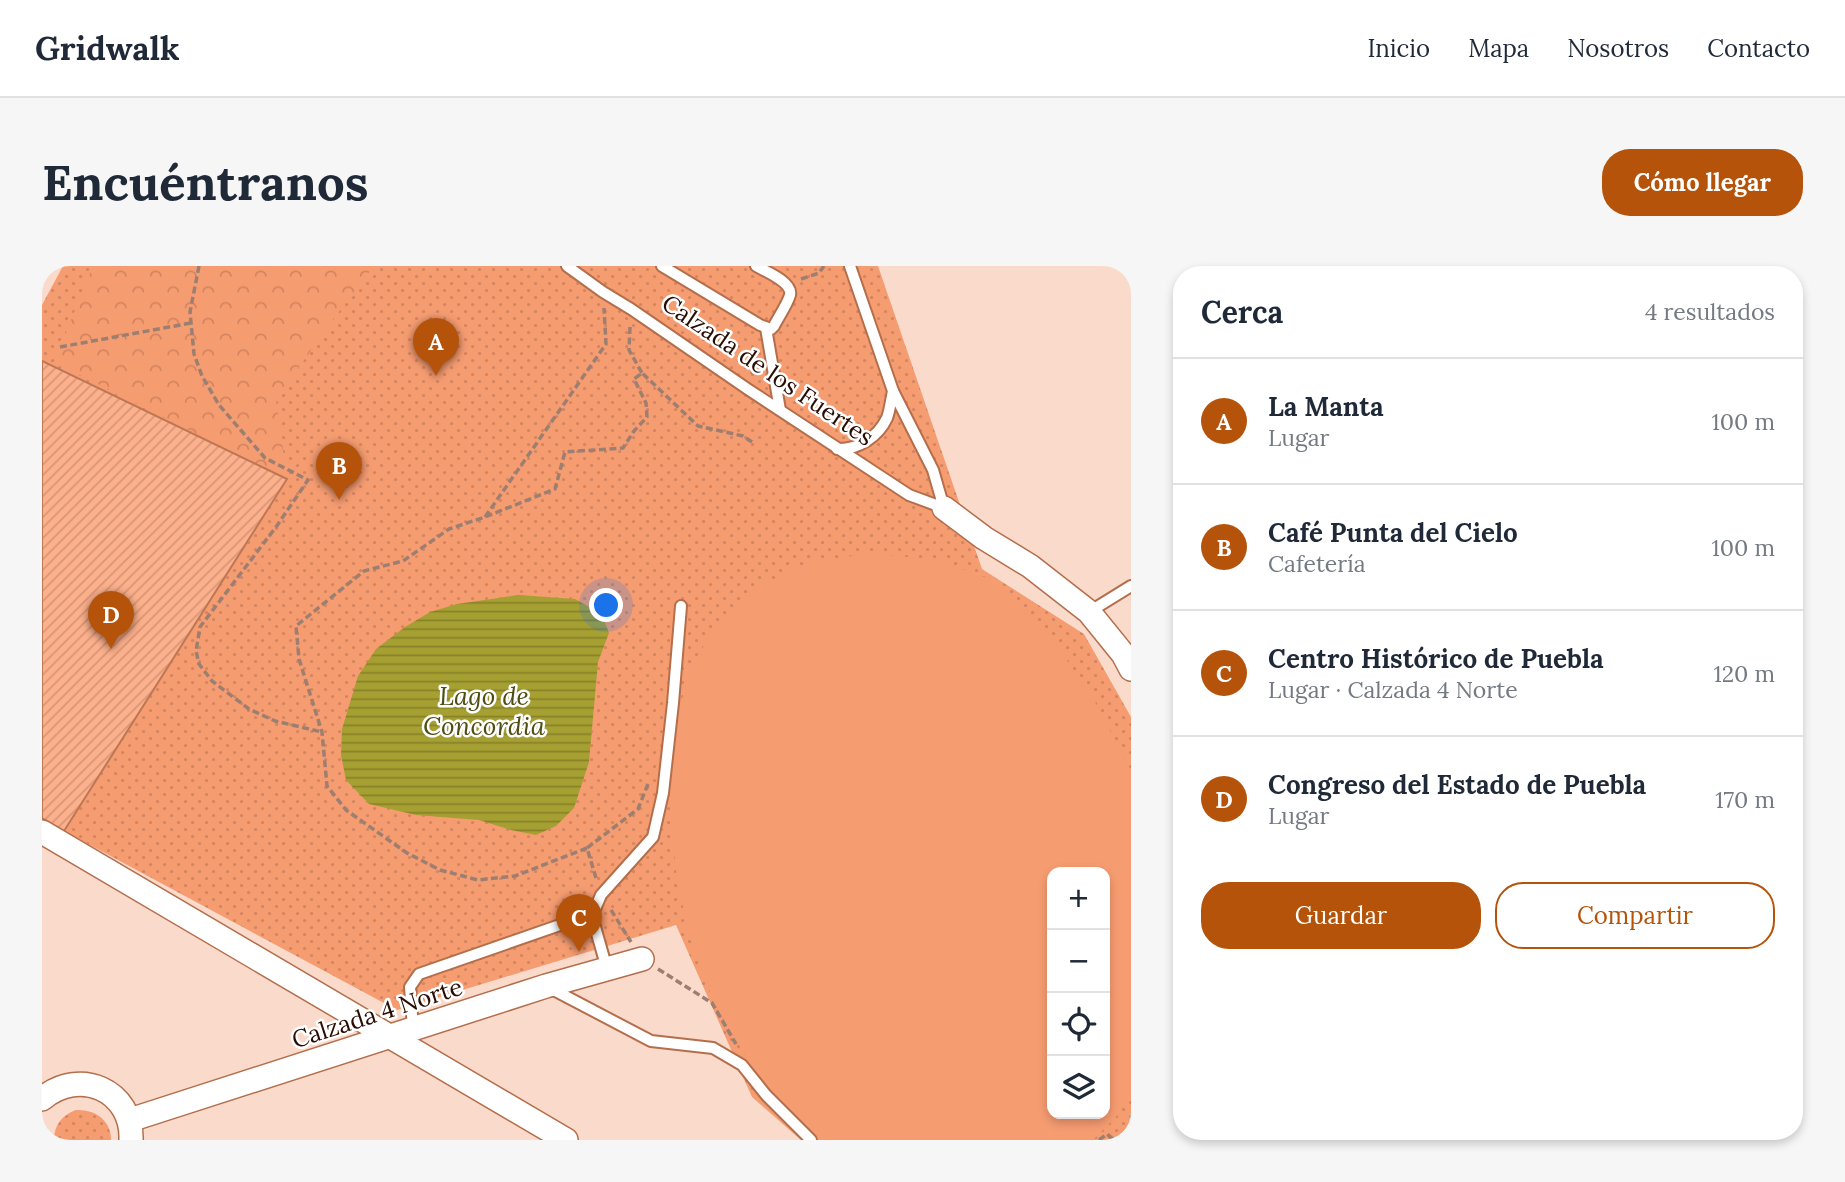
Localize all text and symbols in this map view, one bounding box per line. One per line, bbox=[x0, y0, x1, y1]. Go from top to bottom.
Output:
text: Gridwalk bbox=[35, 27, 180, 69]
text: Inicio bbox=[1367, 33, 1430, 64]
text: Mapa bbox=[1468, 33, 1529, 64]
text: Nosotros bbox=[1567, 33, 1669, 64]
text: Contacto bbox=[1707, 33, 1810, 64]
button: Cómo llegar bbox=[1602, 149, 1803, 216]
text: Encuéntranos bbox=[42, 151, 369, 213]
street label: Calzada de los Fuertes bbox=[656, 287, 880, 453]
text: Cerca bbox=[1201, 293, 1283, 331]
text: 4 resultados bbox=[1645, 297, 1775, 326]
pin: A bbox=[413, 318, 459, 376]
text: La Manta bbox=[1268, 390, 1384, 423]
text: A bbox=[1216, 407, 1232, 436]
text: 100 m bbox=[1711, 407, 1775, 436]
text: Lugar bbox=[1268, 423, 1330, 452]
pin: B bbox=[316, 442, 362, 500]
text: Café Punta del Cielo bbox=[1268, 516, 1518, 549]
text: B bbox=[1216, 533, 1232, 562]
text: 100 m bbox=[1711, 533, 1775, 562]
text: Cafetería bbox=[1268, 549, 1366, 578]
your location bbox=[589, 588, 623, 622]
pin: D bbox=[88, 591, 134, 649]
text: Centro Histórico de Puebla bbox=[1268, 642, 1604, 675]
text: C bbox=[1216, 659, 1232, 688]
text: 120 m bbox=[1713, 659, 1775, 688]
text: Lugar · Calzada 4 Norte bbox=[1268, 675, 1518, 704]
water label: Lago de Concordia bbox=[423, 679, 546, 742]
text: Congreso del Estado de Puebla bbox=[1268, 768, 1646, 801]
text: D bbox=[1215, 785, 1233, 814]
text: 170 m bbox=[1715, 785, 1775, 814]
text: Lugar bbox=[1268, 801, 1330, 830]
map controls bbox=[1047, 867, 1110, 1119]
button: + bbox=[1047, 867, 1110, 930]
button: Guardar bbox=[1201, 882, 1481, 949]
button: Compartir bbox=[1495, 882, 1775, 949]
pin: C bbox=[556, 894, 602, 952]
button: − bbox=[1047, 930, 1110, 993]
street label: Calzada 4 Norte bbox=[288, 971, 466, 1055]
button: locate bbox=[1047, 993, 1110, 1056]
button: layers bbox=[1047, 1056, 1110, 1119]

